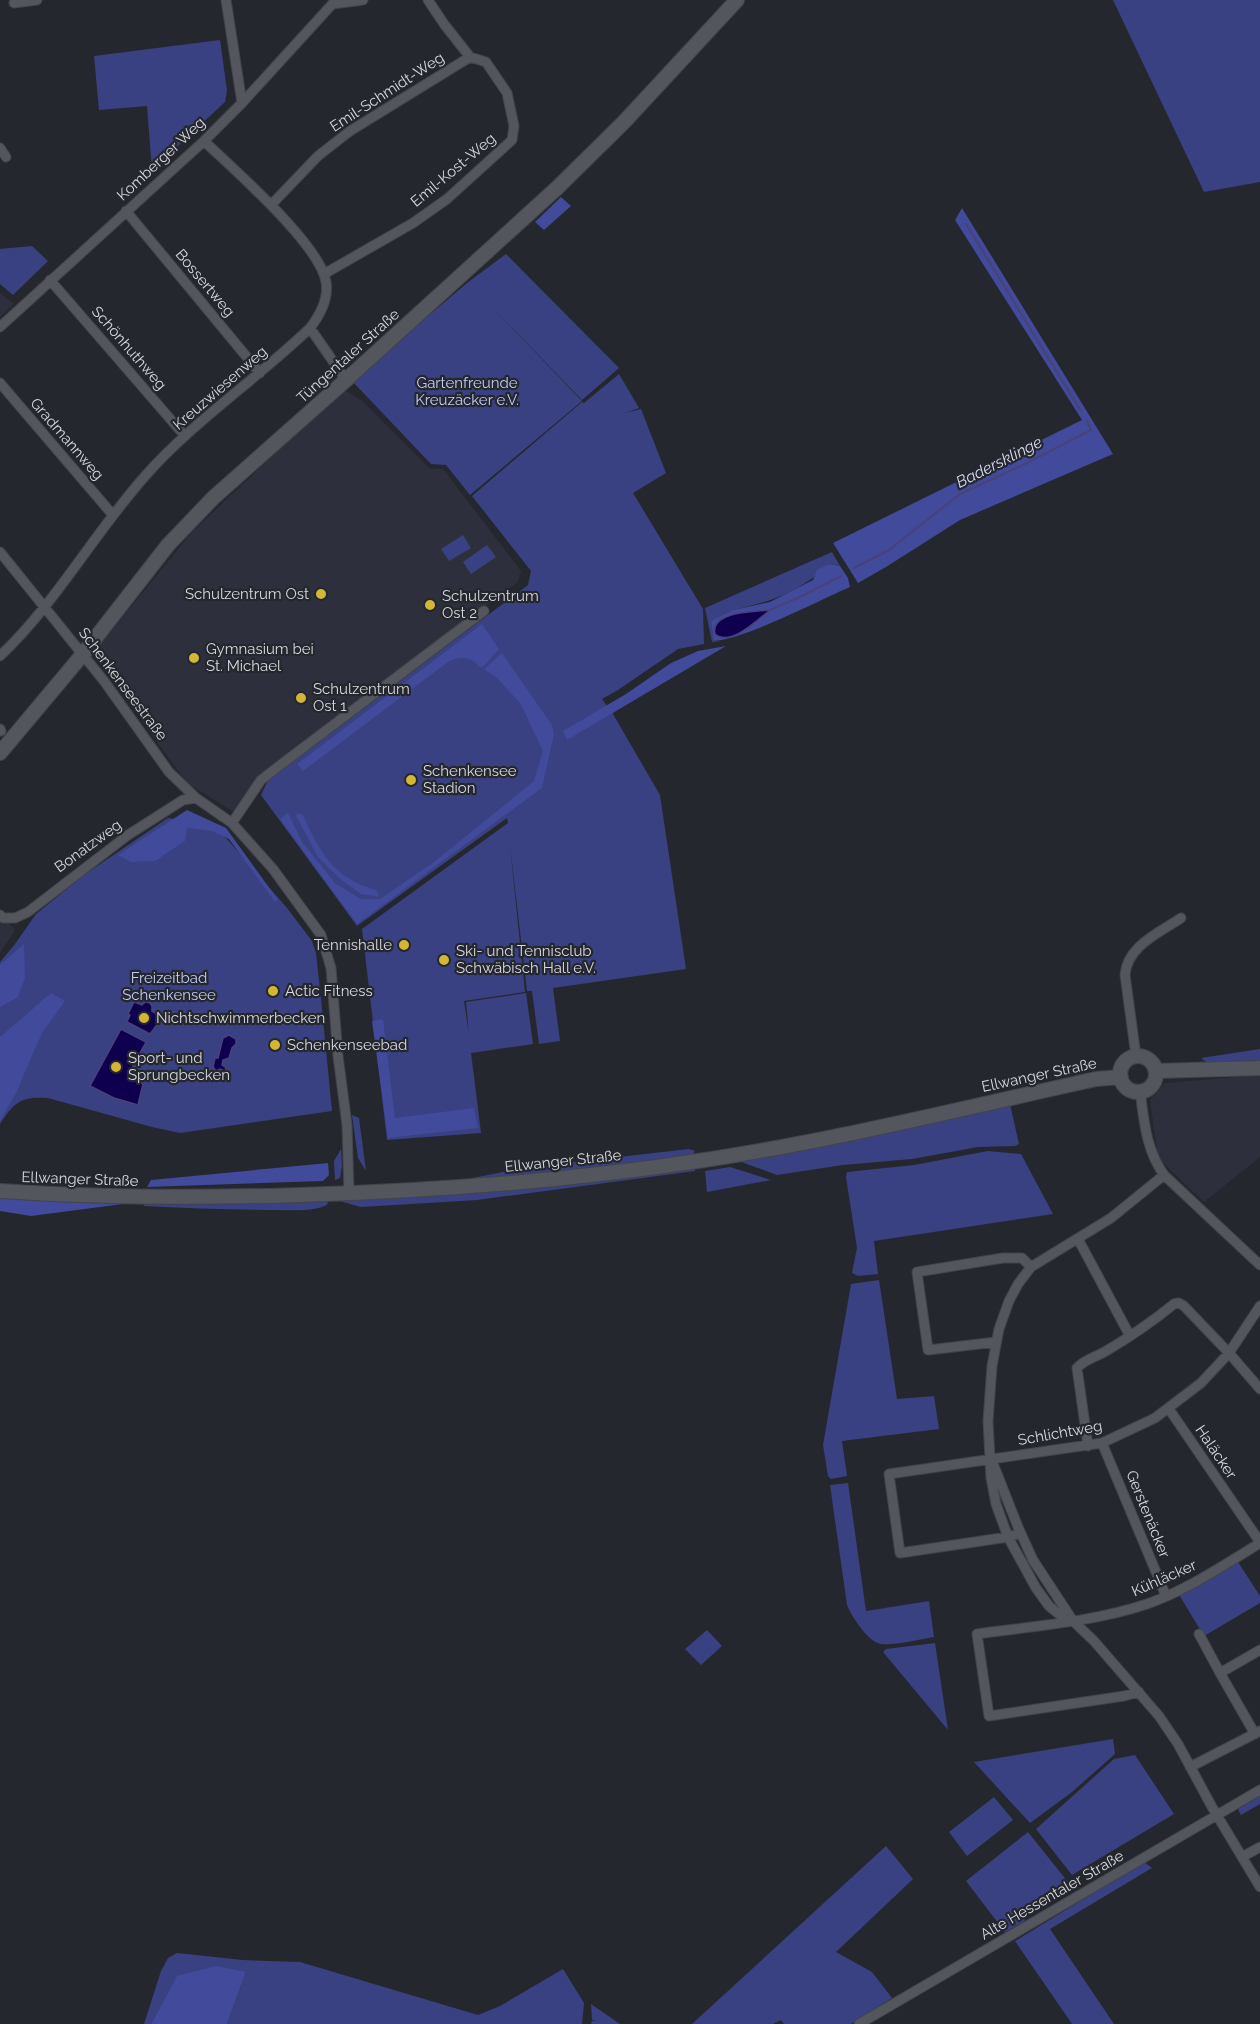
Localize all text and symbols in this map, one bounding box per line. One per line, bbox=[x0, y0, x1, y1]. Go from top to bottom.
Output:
street label: Emil-Schmidt-Weg bbox=[327, 48, 447, 136]
street label: Komberger Weg bbox=[113, 114, 209, 204]
street label: Emil-Kost-Weg bbox=[407, 129, 499, 211]
street label: Bossertweg bbox=[172, 246, 238, 320]
street label: Schönhuthweg bbox=[88, 302, 170, 394]
street label: Tüngentaler Straße bbox=[293, 305, 403, 407]
street label: Kreuzwiesenweg bbox=[169, 342, 271, 434]
park label: Gartenfreunde Kreuzäcker e.V. bbox=[415, 374, 519, 409]
street label: Gradmannweg bbox=[26, 394, 108, 484]
water label: Badersklinge bbox=[953, 432, 1046, 492]
place label: Schulzentrum Ost bbox=[185, 585, 309, 603]
marker: Schulzentrum Ost bbox=[314, 587, 328, 601]
place label: Schulzentrum Ost 2 bbox=[442, 587, 539, 622]
marker: Schulzentrum Ost 2 bbox=[423, 598, 437, 612]
street label: Schenkenseestraße bbox=[75, 624, 171, 744]
place label: Gymnasium bei St. Michael bbox=[206, 640, 314, 675]
marker: Gymnasium bei St. Michael bbox=[187, 651, 201, 665]
place label: Schulzentrum Ost 1 bbox=[313, 680, 410, 715]
marker: Schulzentrum Ost 1 bbox=[294, 691, 308, 705]
place label: Schenkensee Stadion bbox=[423, 762, 517, 797]
marker: Schenkensee Stadion bbox=[404, 773, 418, 787]
street label: Bonatzweg bbox=[51, 816, 125, 876]
place label: Tennishalle bbox=[314, 936, 392, 954]
marker: Tennishalle bbox=[397, 938, 411, 952]
place label: Ski- und Tennisclub Schwäbisch Hall e.V. bbox=[456, 942, 596, 977]
marker: Ski- und Tennisclub Schwäbisch Hall e.V. bbox=[437, 953, 451, 967]
park label: Freizeitbad Schenkensee bbox=[122, 969, 216, 1004]
place label: Actic Fitness bbox=[285, 982, 373, 1000]
marker: Actic Fitness bbox=[266, 984, 280, 998]
place label: Nichtschwimmerbecken bbox=[156, 1009, 325, 1027]
marker: Nichtschwimmerbecken bbox=[137, 1011, 151, 1025]
place label: Schenkenseebad bbox=[287, 1036, 407, 1054]
marker: Schenkenseebad bbox=[268, 1038, 282, 1052]
place label: Sport- und Sprungbecken bbox=[128, 1049, 230, 1084]
street label: Ellwanger Straße bbox=[980, 1054, 1098, 1096]
marker: Sport- und Sprungbecken bbox=[109, 1060, 123, 1074]
street label: Ellwanger Straße bbox=[504, 1146, 622, 1176]
street label: Ellwanger Straße bbox=[21, 1168, 139, 1190]
street label: Schlichtweg bbox=[1016, 1417, 1104, 1449]
street label: Haläcker bbox=[1191, 1422, 1241, 1483]
street label: Gerstenäcker bbox=[1122, 1468, 1174, 1561]
street label: Kühläcker bbox=[1129, 1555, 1200, 1600]
street label: Alte Hessentaler Straße bbox=[977, 1846, 1127, 1943]

